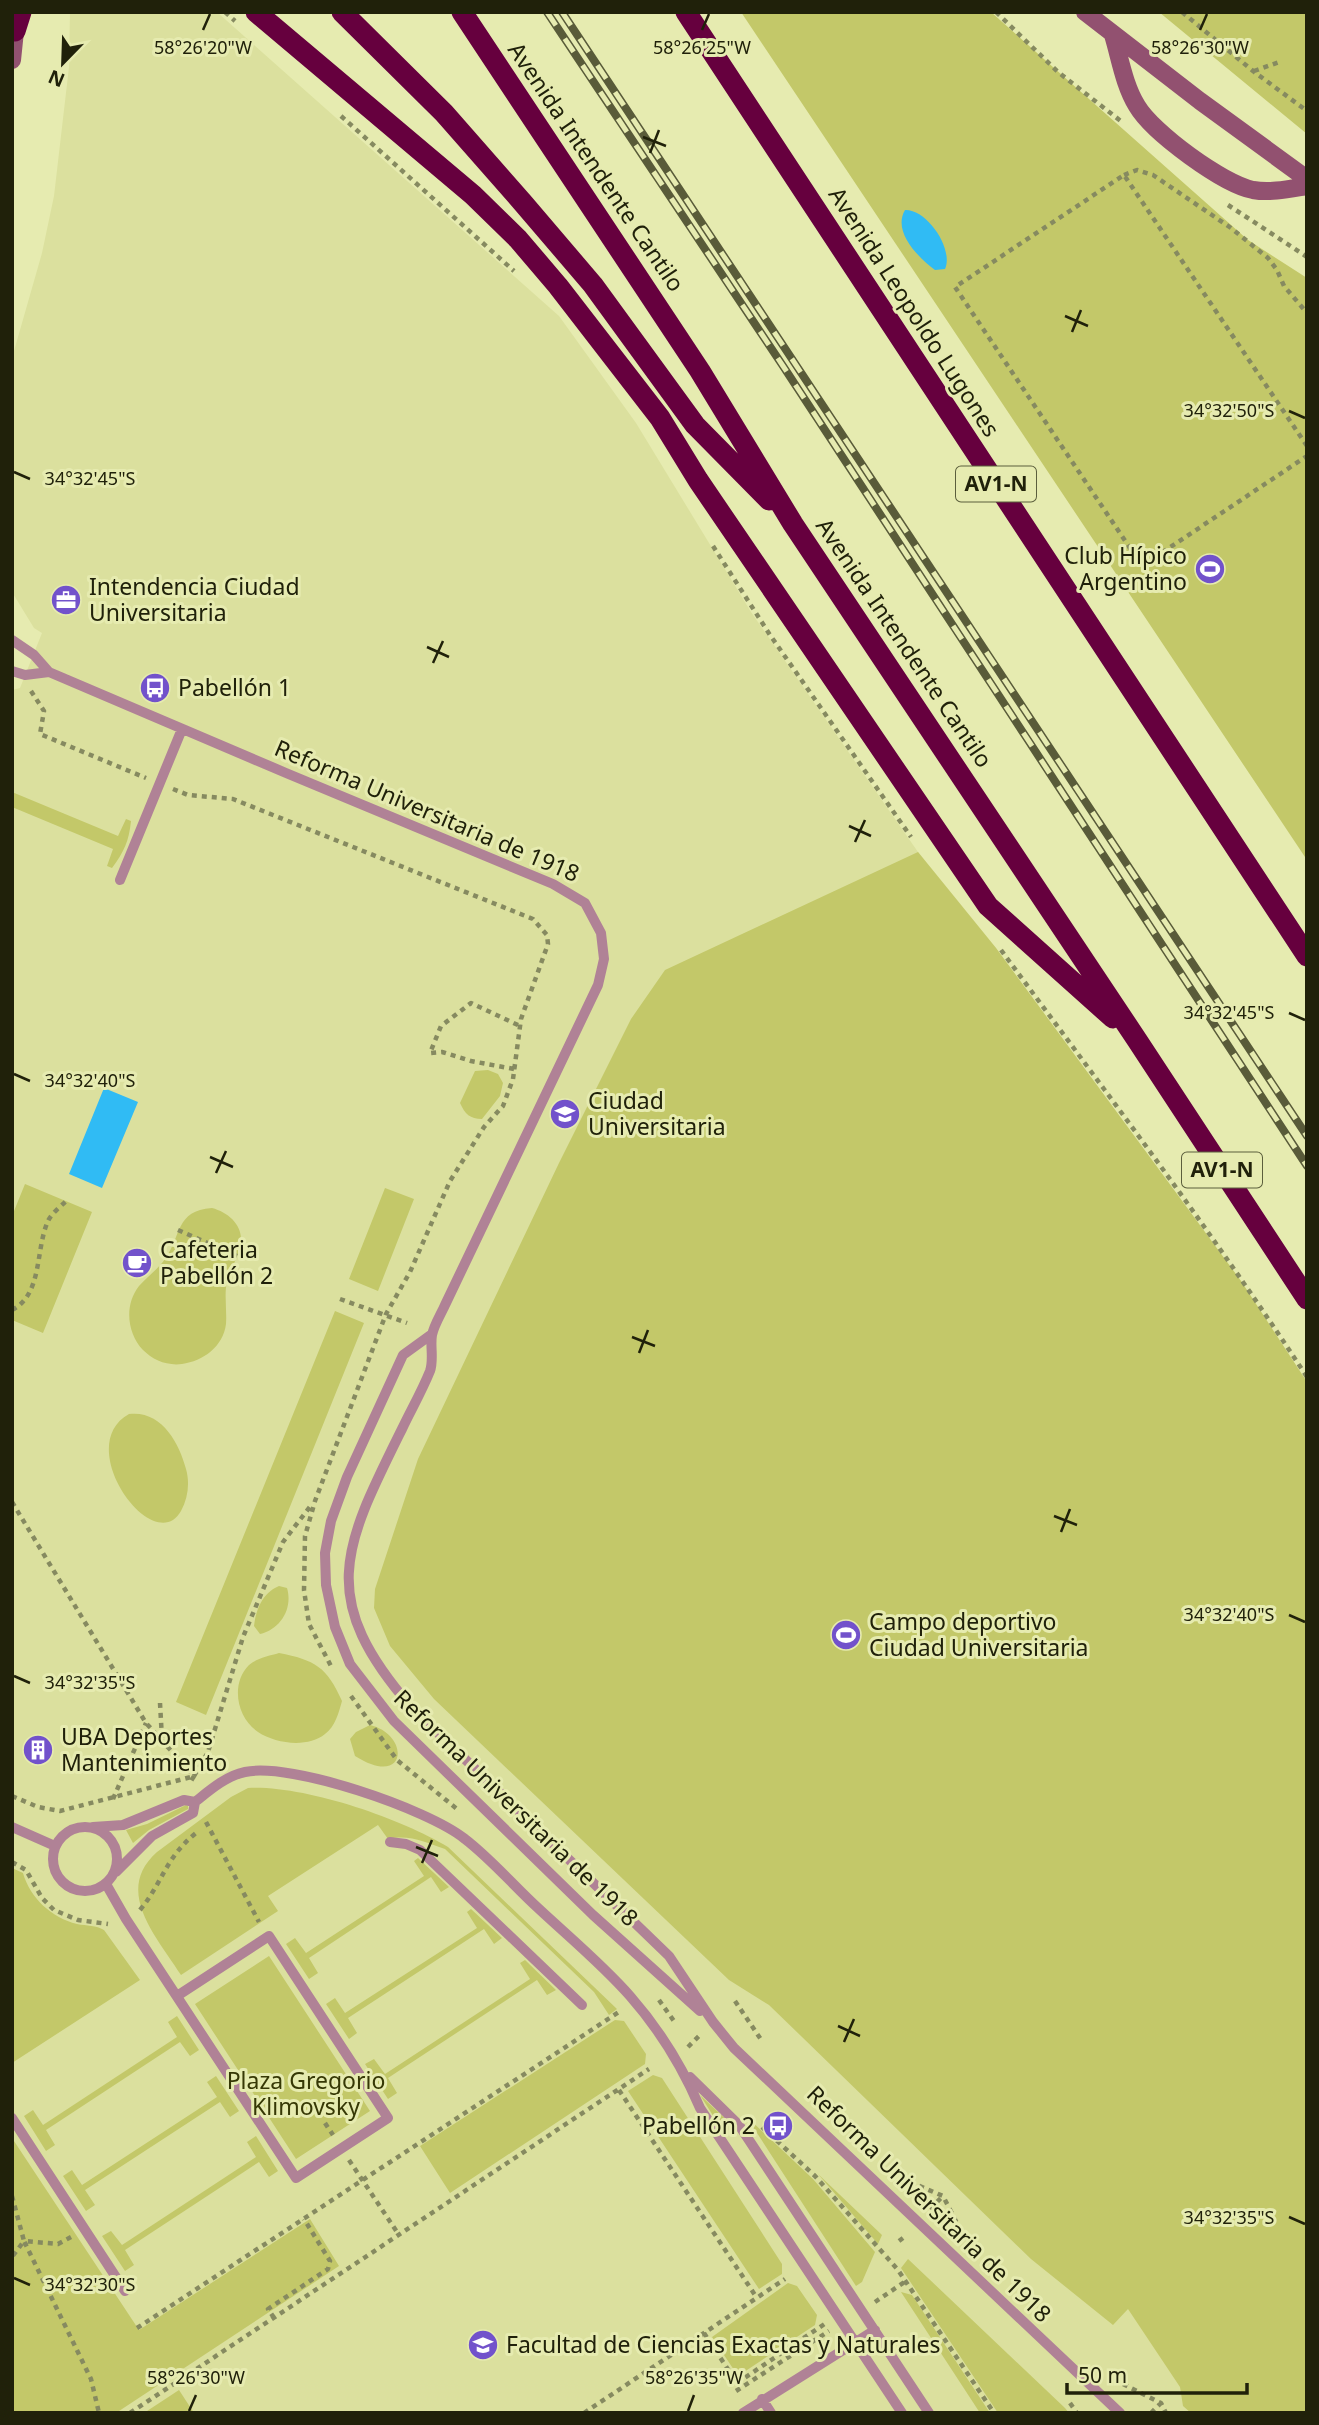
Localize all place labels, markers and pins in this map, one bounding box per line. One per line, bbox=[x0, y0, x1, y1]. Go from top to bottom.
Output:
place label: Club Hípico Argentino bbox=[1064, 539, 1187, 597]
sports icon: Club Hípico Argentino bbox=[1193, 552, 1227, 586]
place label: Intendencia Ciudad Universitaria bbox=[89, 570, 300, 628]
office icon: Intendencia Ciudad Universitaria bbox=[49, 583, 83, 617]
bus stop icon: Pabellón 1 bbox=[138, 671, 172, 705]
place label: Pabellón 1 bbox=[178, 671, 291, 703]
place label: Ciudad Universitaria bbox=[588, 1084, 726, 1142]
school or university icon: Ciudad Universitaria bbox=[548, 1097, 582, 1131]
place label: Cafeteria Pabellón 2 bbox=[160, 1233, 273, 1291]
cafe icon: Cafeteria Pabellón 2 bbox=[120, 1246, 154, 1280]
place label: Campo deportivo Ciudad Universitaria bbox=[869, 1605, 1088, 1663]
sports icon: Campo deportivo Ciudad Universitaria bbox=[829, 1618, 863, 1652]
place label: UBA Deportes Mantenimiento bbox=[61, 1720, 227, 1778]
building icon: UBA Deportes Mantenimiento bbox=[21, 1733, 55, 1767]
place label: Pabellón 2 bbox=[642, 2109, 755, 2141]
bus stop icon: Pabellón 2 bbox=[761, 2109, 795, 2143]
school or university icon: Facultad de Ciencias Exactas y Naturales bbox=[466, 2328, 500, 2362]
place label: Facultad de Ciencias Exactas y Naturales bbox=[506, 2328, 941, 2360]

